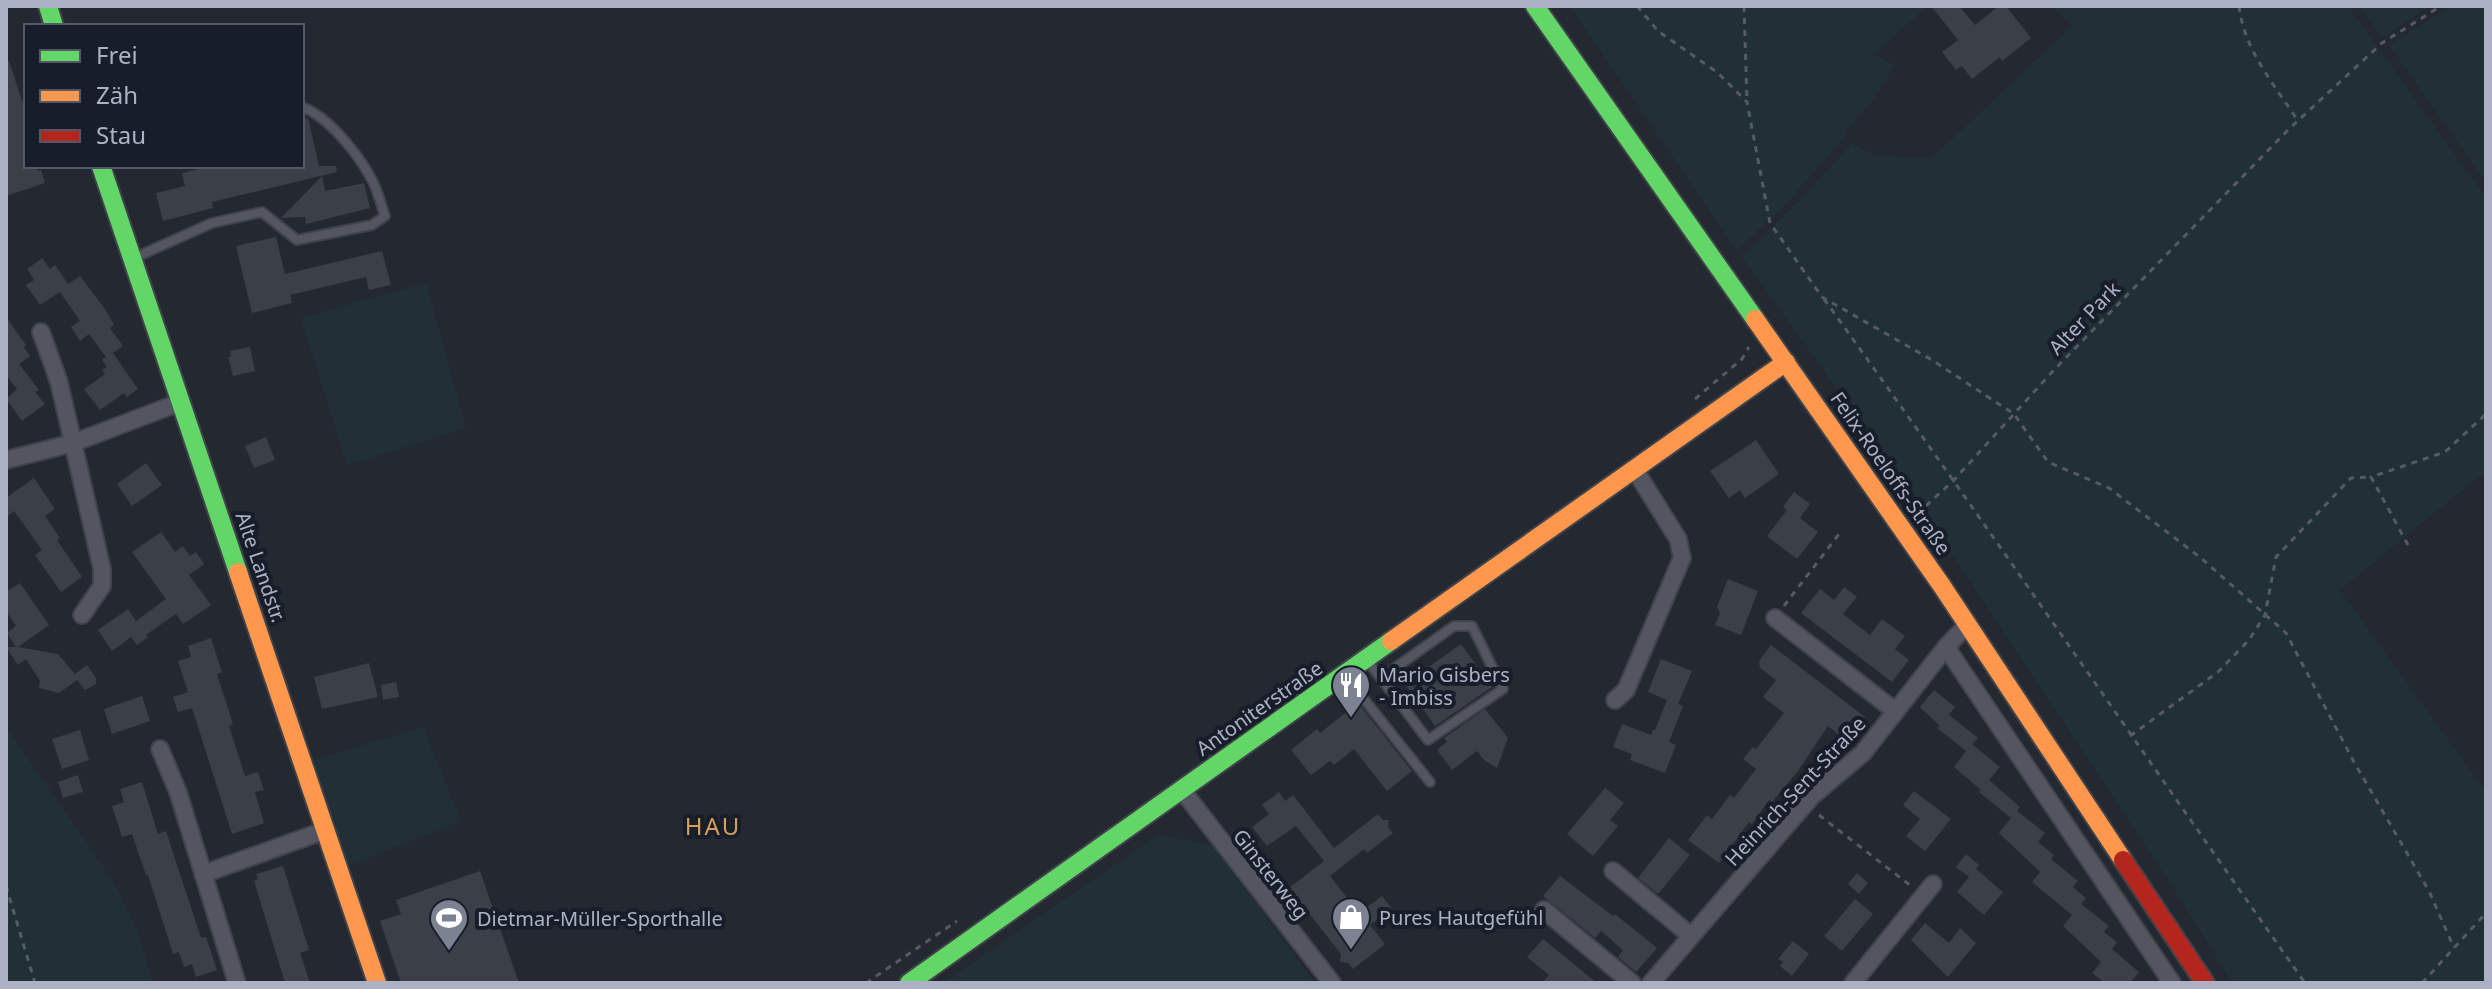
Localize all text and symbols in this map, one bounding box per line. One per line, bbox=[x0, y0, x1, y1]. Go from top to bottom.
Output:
legend bbox=[24, 24, 304, 168]
text: Frei bbox=[96, 38, 138, 71]
text: Zäh bbox=[96, 78, 138, 111]
text: Stau bbox=[96, 118, 146, 151]
street label: Alter Park bbox=[2042, 275, 2126, 361]
street label: Felix-Roeloffs-Straße bbox=[1825, 386, 1957, 560]
street label: Alte Landstr. bbox=[229, 508, 293, 626]
street label: Antoniterstraße bbox=[1190, 654, 1328, 762]
place label: Mario Gisbers - Imbiss bbox=[1379, 661, 1510, 711]
restaurant icon: Mario Gisbers - Imbiss bbox=[1330, 664, 1372, 719]
street label: Heinrich-Sent-Straße bbox=[1719, 711, 1871, 871]
district label: HAU bbox=[685, 809, 741, 842]
street label: Ginsterweg bbox=[1227, 823, 1315, 925]
shop icon: Pures Hautgefühl bbox=[1330, 896, 1372, 951]
sports icon: Dietmar-Müller-Sporthalle bbox=[428, 897, 470, 952]
place label: Pures Hautgefühl bbox=[1379, 904, 1543, 931]
place label: Dietmar-Müller-Sporthalle bbox=[477, 905, 723, 932]

